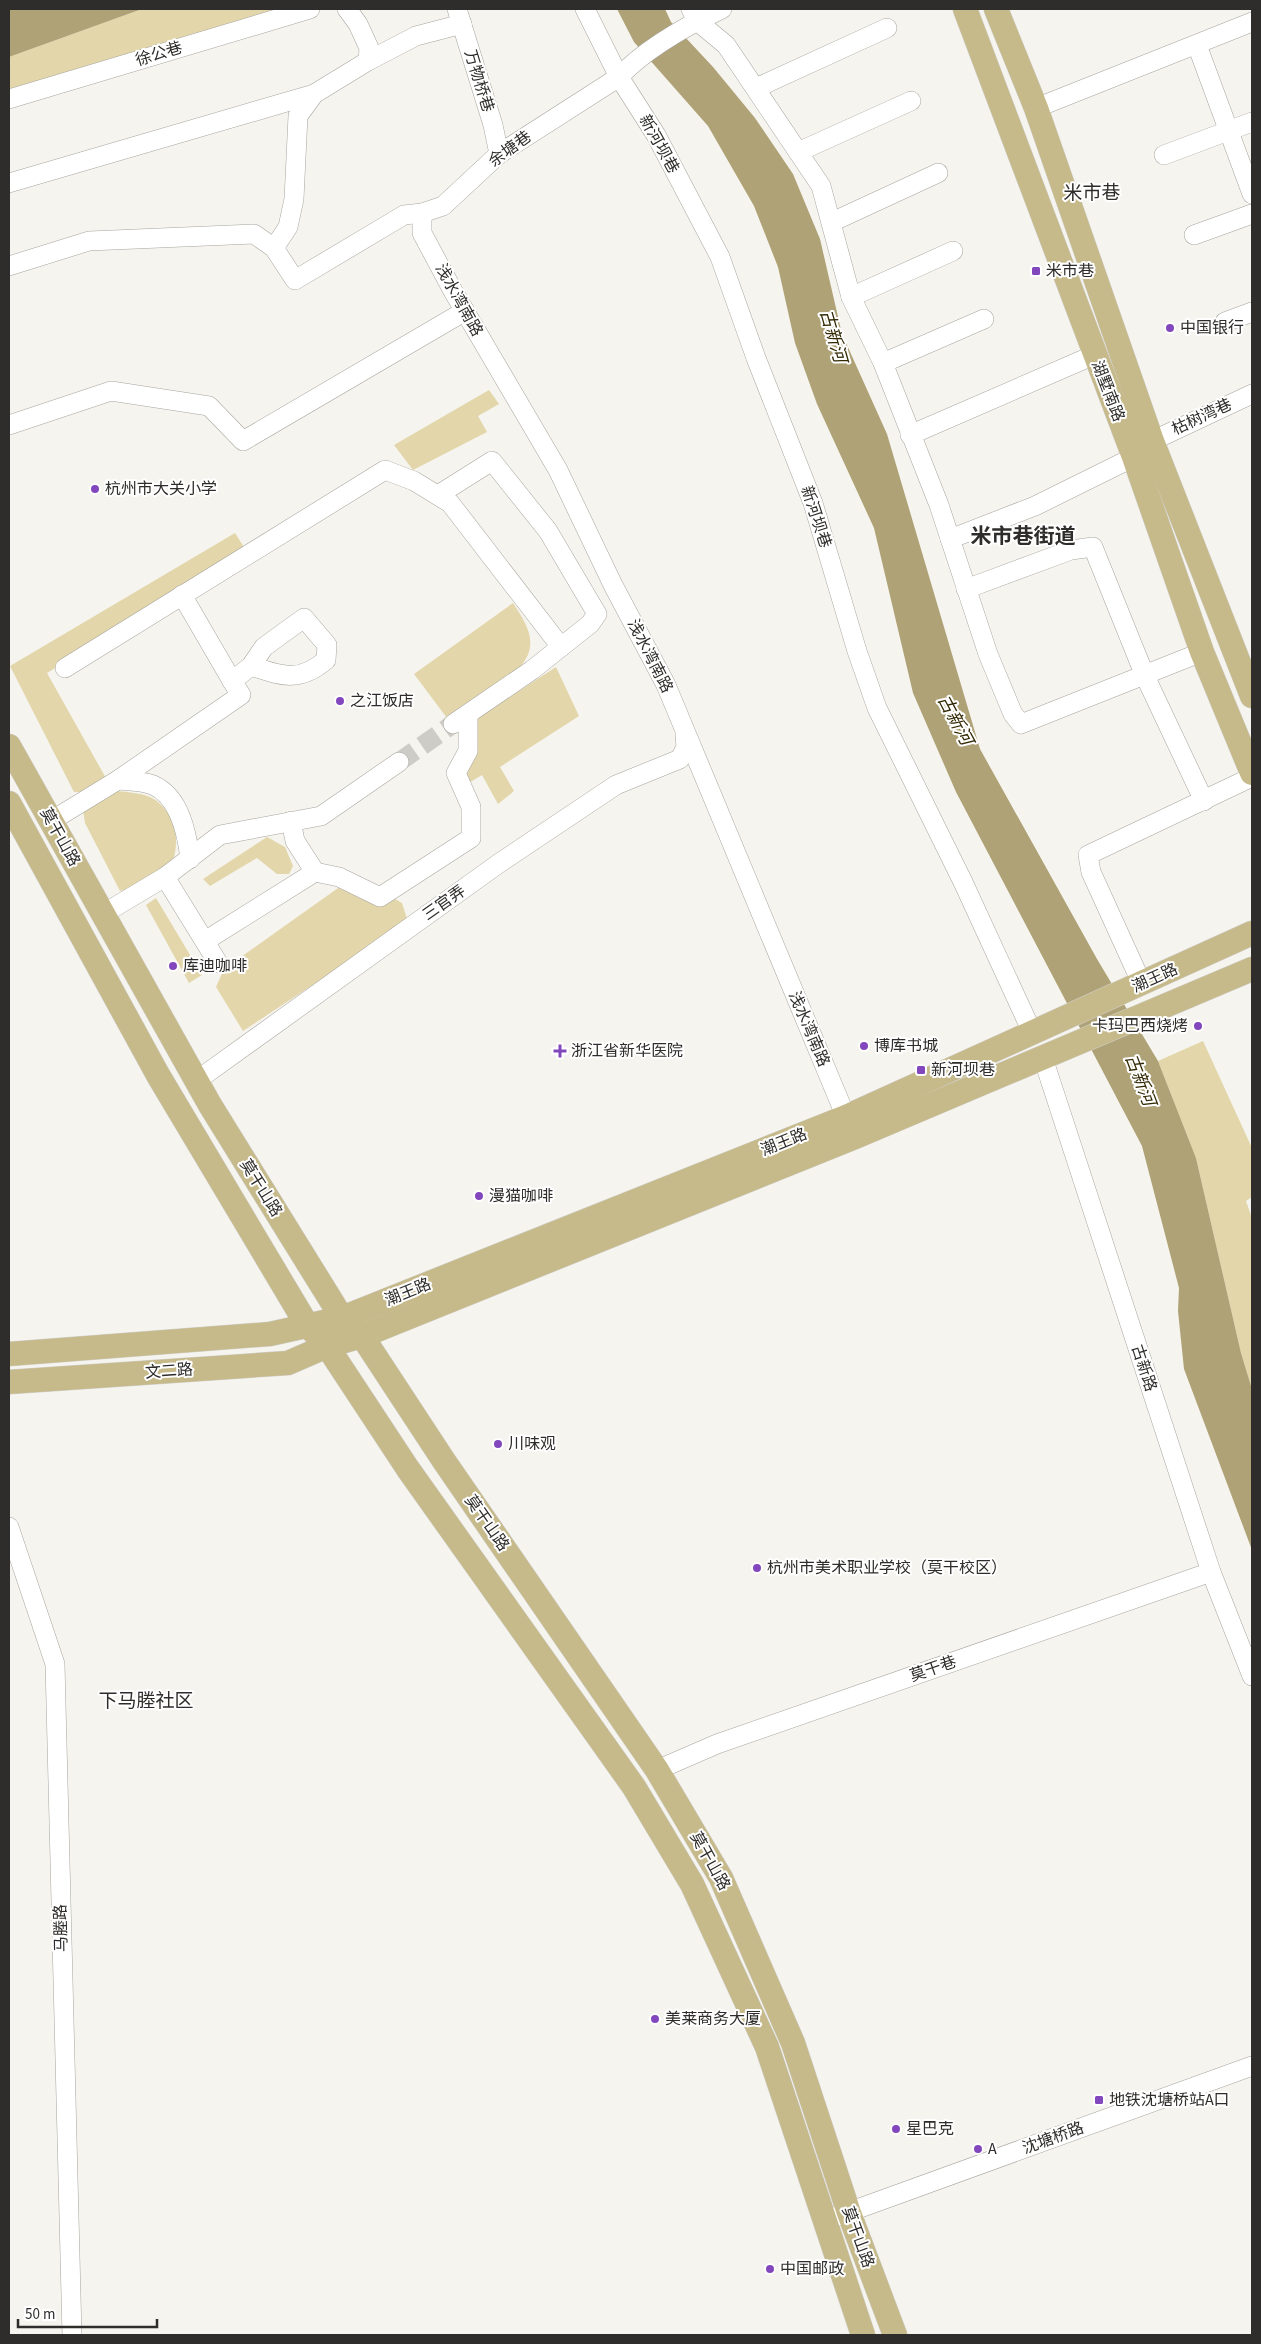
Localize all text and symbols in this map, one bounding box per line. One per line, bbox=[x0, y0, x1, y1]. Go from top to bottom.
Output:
street label: 徐公巷 bbox=[133, 36, 185, 72]
street label: 万物桥巷 bbox=[459, 47, 499, 115]
street label: 新河坝巷 bbox=[634, 111, 684, 177]
street label: 余塘巷 bbox=[484, 126, 536, 172]
district label: 米市巷 bbox=[1063, 180, 1121, 207]
street label: 浅水湾南路 bbox=[430, 260, 488, 340]
place label: 米市巷 bbox=[1046, 260, 1094, 282]
marker: 米市巷 bbox=[1030, 265, 1042, 277]
water label: 古新河 bbox=[814, 307, 853, 368]
place label: 中国银行 bbox=[1180, 317, 1244, 339]
marker: 中国银行 bbox=[1164, 322, 1176, 334]
street label: 湖墅南路 bbox=[1086, 357, 1130, 425]
street label: 枯树湾巷 bbox=[1168, 394, 1236, 440]
place label: 杭州市大关小学 bbox=[105, 478, 217, 500]
marker: 杭州市大关小学 bbox=[89, 483, 101, 495]
street label: 新河坝巷 bbox=[796, 483, 836, 551]
district label: 米市巷街道 bbox=[971, 521, 1076, 551]
street label: 浅水湾南路 bbox=[622, 615, 678, 697]
place label: 之江饭店 bbox=[350, 690, 414, 712]
water label: 古新河 bbox=[931, 690, 980, 752]
marker: 之江饭店 bbox=[334, 695, 346, 707]
street label: 莫干山路 bbox=[35, 804, 85, 870]
street label: 三官弄 bbox=[418, 880, 470, 926]
place label: 库迪咖啡 bbox=[183, 955, 247, 977]
street label: 潮王路 bbox=[1129, 958, 1181, 998]
marker: 库迪咖啡 bbox=[167, 960, 179, 972]
street label: 浅水湾南路 bbox=[783, 988, 835, 1070]
place label: 卡玛巴西烧烤 bbox=[1092, 1015, 1188, 1037]
marker: 卡玛巴西烧烤 bbox=[1192, 1020, 1204, 1032]
place label: 博库书城 bbox=[874, 1035, 938, 1057]
place label: 浙江省新华医院 bbox=[571, 1040, 683, 1062]
marker: 博库书城 bbox=[858, 1040, 870, 1052]
marker: 浙江省新华医院 bbox=[553, 1044, 567, 1058]
water label: 古新河 bbox=[1119, 1050, 1162, 1112]
place label: 新河坝巷 bbox=[931, 1059, 995, 1081]
marker: 新河坝巷 bbox=[915, 1064, 927, 1076]
street label: 潮王路 bbox=[758, 1123, 810, 1161]
street label: 莫干山路 bbox=[235, 1155, 287, 1221]
place label: 漫猫咖啡 bbox=[489, 1185, 553, 1207]
marker: 漫猫咖啡 bbox=[473, 1190, 485, 1202]
street label: 潮王路 bbox=[382, 1273, 434, 1311]
street label: 古新路 bbox=[1126, 1342, 1162, 1394]
street label: 文二路 bbox=[144, 1358, 194, 1384]
place label: 川味观 bbox=[508, 1433, 556, 1455]
marker: 川味观 bbox=[492, 1438, 504, 1450]
street label: 莫干山路 bbox=[460, 1490, 514, 1556]
place label: 杭州市美术职业学校（莫干校区） bbox=[767, 1557, 1007, 1579]
marker: 杭州市美术职业学校（莫干校区） bbox=[751, 1562, 763, 1574]
street label: 莫干巷 bbox=[907, 1651, 959, 1687]
district label: 下马塍社区 bbox=[98, 1688, 194, 1715]
street label: 莫干山路 bbox=[685, 1828, 735, 1894]
street label: 马塍路 bbox=[50, 1904, 72, 1952]
place label: 美莱商务大厦 bbox=[665, 2008, 761, 2030]
marker: 美莱商务大厦 bbox=[649, 2013, 661, 2025]
place label: 地铁沈塘桥站A口 bbox=[1109, 2089, 1230, 2111]
marker: 地铁沈塘桥站A口 bbox=[1093, 2094, 1105, 2106]
street label: 沈塘桥路 bbox=[1019, 2117, 1087, 2159]
place label: 星巴克 bbox=[906, 2118, 954, 2140]
marker: 星巴克 bbox=[890, 2123, 902, 2135]
place label: A bbox=[988, 2138, 997, 2160]
marker: A bbox=[972, 2143, 984, 2155]
street label: 莫干山路 bbox=[837, 2203, 879, 2271]
place label: 中国邮政 bbox=[780, 2258, 844, 2280]
marker: 中国邮政 bbox=[764, 2263, 776, 2275]
scale bar bbox=[18, 2296, 156, 2328]
text: 50 m bbox=[25, 2304, 55, 2325]

